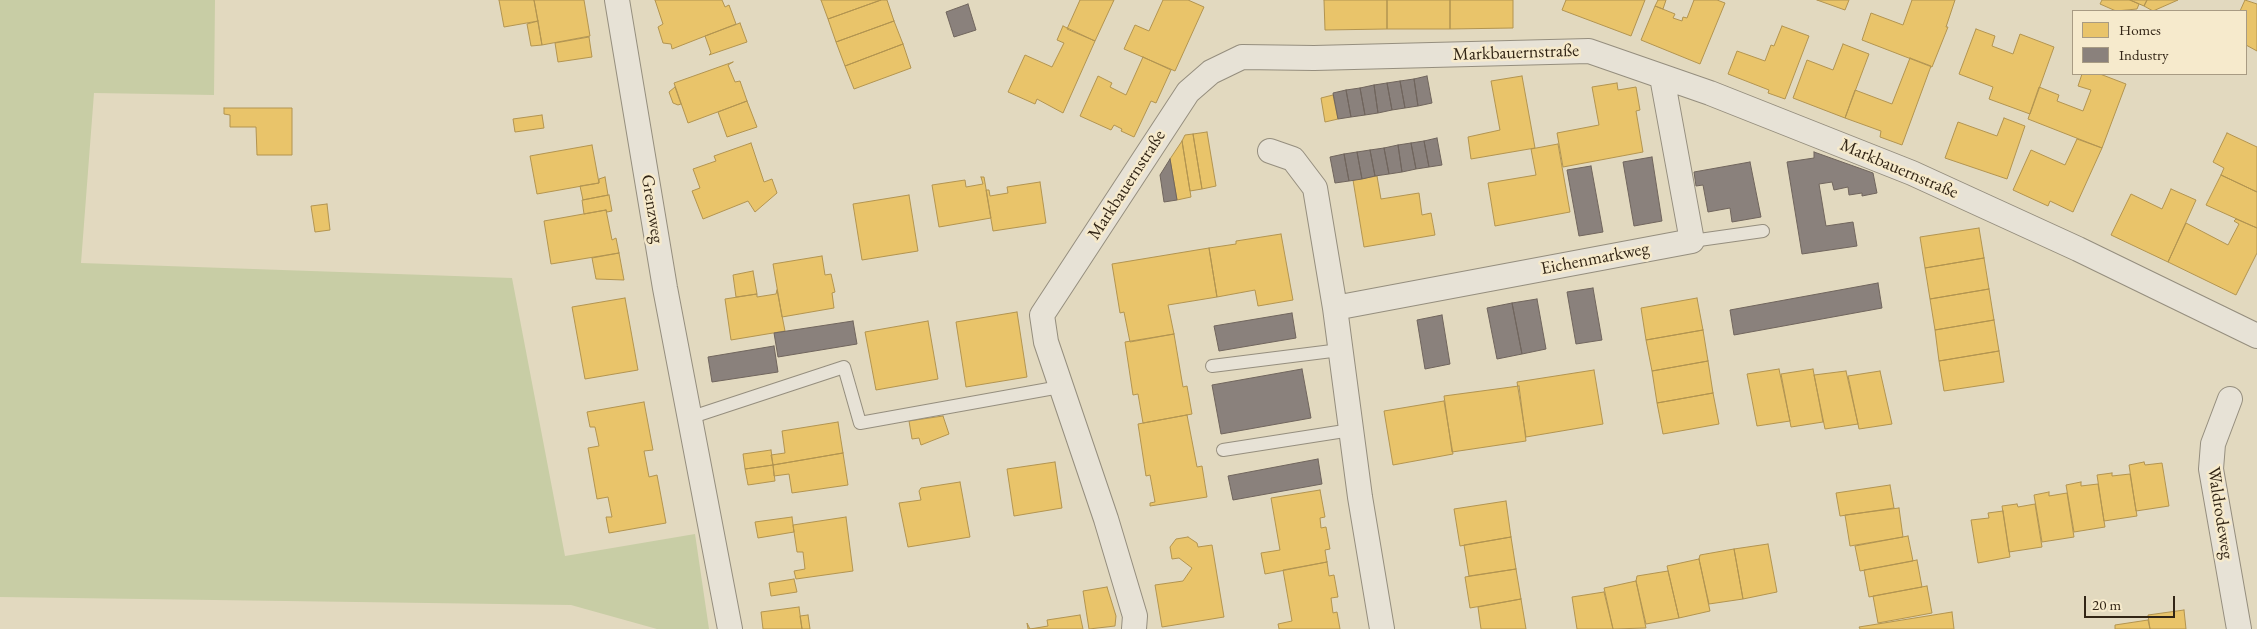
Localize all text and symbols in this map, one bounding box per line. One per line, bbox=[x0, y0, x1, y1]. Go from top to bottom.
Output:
legend bbox=[2072, 10, 2247, 75]
text: Homes bbox=[2119, 20, 2161, 39]
street label: Markbauernstraße bbox=[1452, 40, 1580, 66]
text: Industry bbox=[2119, 45, 2169, 64]
street label: Markbauernstraße bbox=[1084, 126, 1170, 244]
street label: Markbauernstraße bbox=[1837, 134, 1961, 204]
street label: Grenzweg bbox=[636, 173, 668, 245]
street label: Eichenmarkweg bbox=[1539, 238, 1651, 280]
street label: Waldrodeweg bbox=[2202, 465, 2238, 561]
scale bar bbox=[2087, 586, 2178, 618]
text: 20 m bbox=[2092, 595, 2121, 614]

